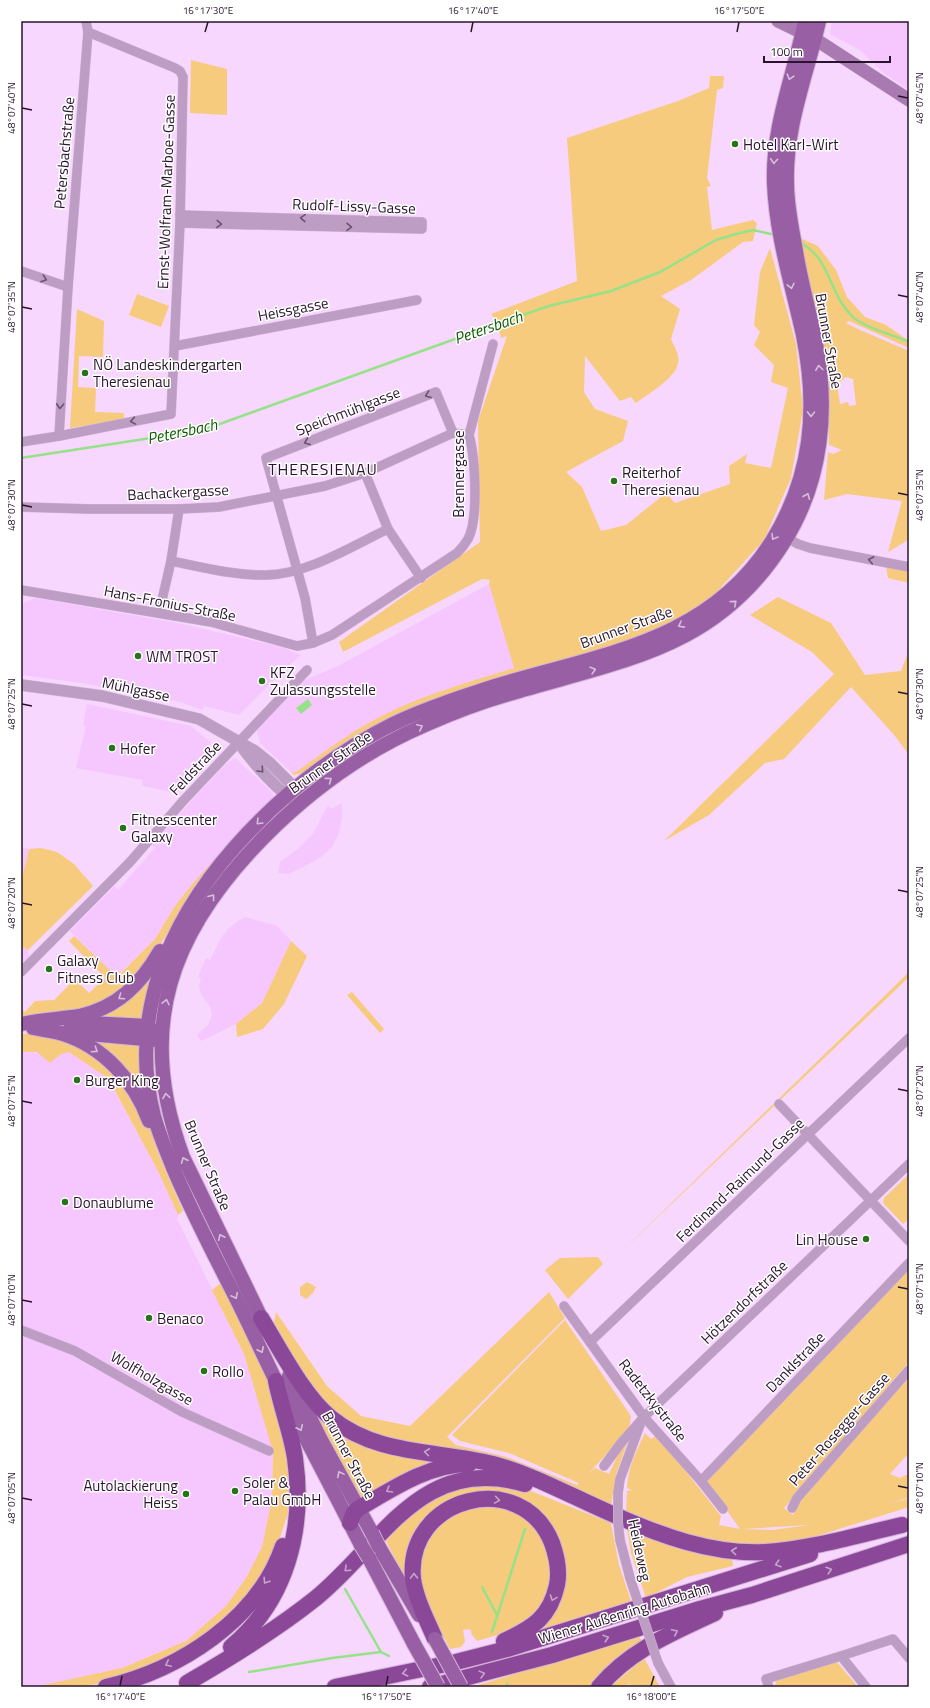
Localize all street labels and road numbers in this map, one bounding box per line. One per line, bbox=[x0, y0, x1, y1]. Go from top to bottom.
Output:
street label: Ernst-Wolfram-Marboe-Gasse bbox=[151, 94, 181, 290]
street label: Petersbachstraße bbox=[48, 96, 80, 210]
street label: Rudolf-Lissy-Gasse bbox=[292, 192, 416, 220]
street label: Heissgasse bbox=[256, 291, 330, 327]
street label: Brunner Straße bbox=[809, 291, 849, 391]
street label: Speichmühlgasse bbox=[292, 381, 404, 441]
street label: Brennergasse bbox=[447, 430, 470, 518]
street label: Bachackergasse bbox=[127, 478, 229, 506]
street label: Hans-Fronius-Straße bbox=[102, 579, 238, 627]
street label: Brunner Straße bbox=[577, 600, 675, 654]
street label: Mühlgasse bbox=[100, 671, 172, 707]
street label: Brunner Straße bbox=[284, 725, 376, 799]
street label: Feldstraße bbox=[163, 735, 227, 801]
street label: Ferdinand-Raimund-Gasse bbox=[671, 1112, 809, 1248]
street label: Brunner Straße bbox=[179, 1116, 237, 1214]
street label: Hötzendorfstraße bbox=[695, 1255, 793, 1349]
street label: Danklstraße bbox=[760, 1326, 830, 1398]
street label: Wolfholzgasse bbox=[106, 1345, 198, 1411]
street label: Radetzkystraße bbox=[613, 1354, 693, 1446]
street label: Peter-Rosegger-Gasse bbox=[783, 1367, 895, 1491]
street label: Brunner Straße bbox=[316, 1407, 382, 1503]
street label: Heideweg bbox=[622, 1517, 658, 1583]
street label: Wiener Außenring Autobahn bbox=[535, 1576, 713, 1650]

